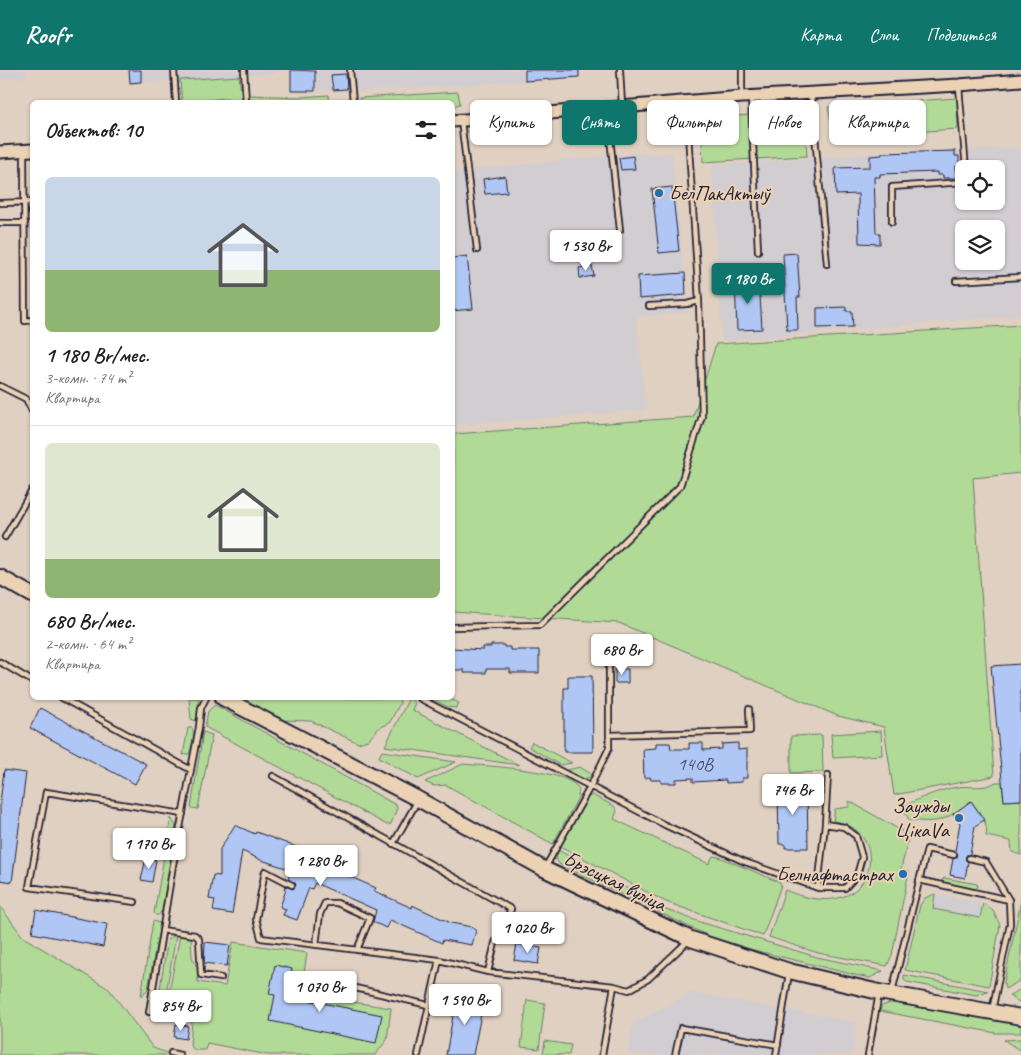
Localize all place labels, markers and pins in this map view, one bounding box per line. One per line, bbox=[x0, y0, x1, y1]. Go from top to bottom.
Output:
place label: БелПакАктыў bbox=[669, 180, 771, 206]
marker: БелПакАктыў bbox=[653, 187, 665, 199]
pin: 1 530 Br bbox=[534, 230, 638, 272]
pin: 1 180 Br bbox=[696, 262, 800, 305]
pin: 680 Br bbox=[581, 634, 663, 676]
pin: 746 Br bbox=[752, 774, 834, 816]
place label: Заужды ЦікаVа bbox=[892, 793, 951, 843]
marker: Заужды ЦікаVа bbox=[953, 812, 965, 824]
pin: 1 170 Br bbox=[97, 828, 201, 870]
pin: 1 280 Br bbox=[269, 844, 373, 887]
place label: Белнафтастрах bbox=[776, 861, 895, 887]
marker: Белнафтастрах bbox=[897, 868, 909, 880]
pin: 1 020 Br bbox=[476, 912, 580, 954]
pin: 1 070 Br bbox=[268, 970, 372, 1013]
pin: 1 590 Br bbox=[413, 984, 517, 1026]
pin: 854 Br bbox=[140, 990, 222, 1032]

